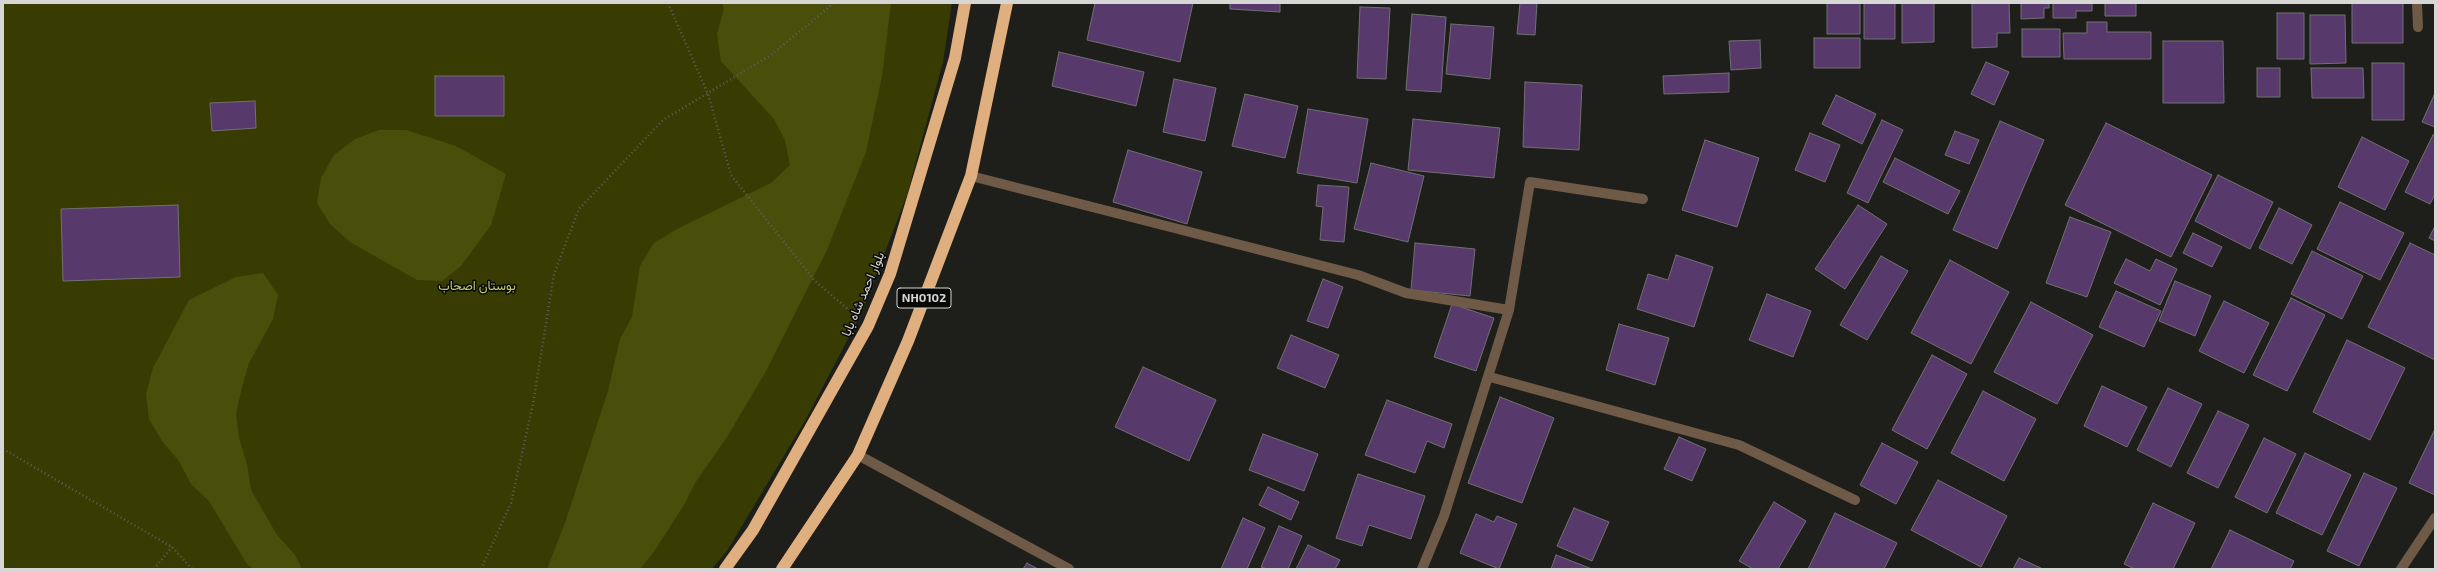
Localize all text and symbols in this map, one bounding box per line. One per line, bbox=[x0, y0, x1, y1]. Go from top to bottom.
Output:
street label: بلوار احمد شاه بابا bbox=[838, 249, 888, 339]
park label: بوستان اصحاب bbox=[438, 278, 516, 294]
road number: NH0102 bbox=[897, 288, 951, 308]

